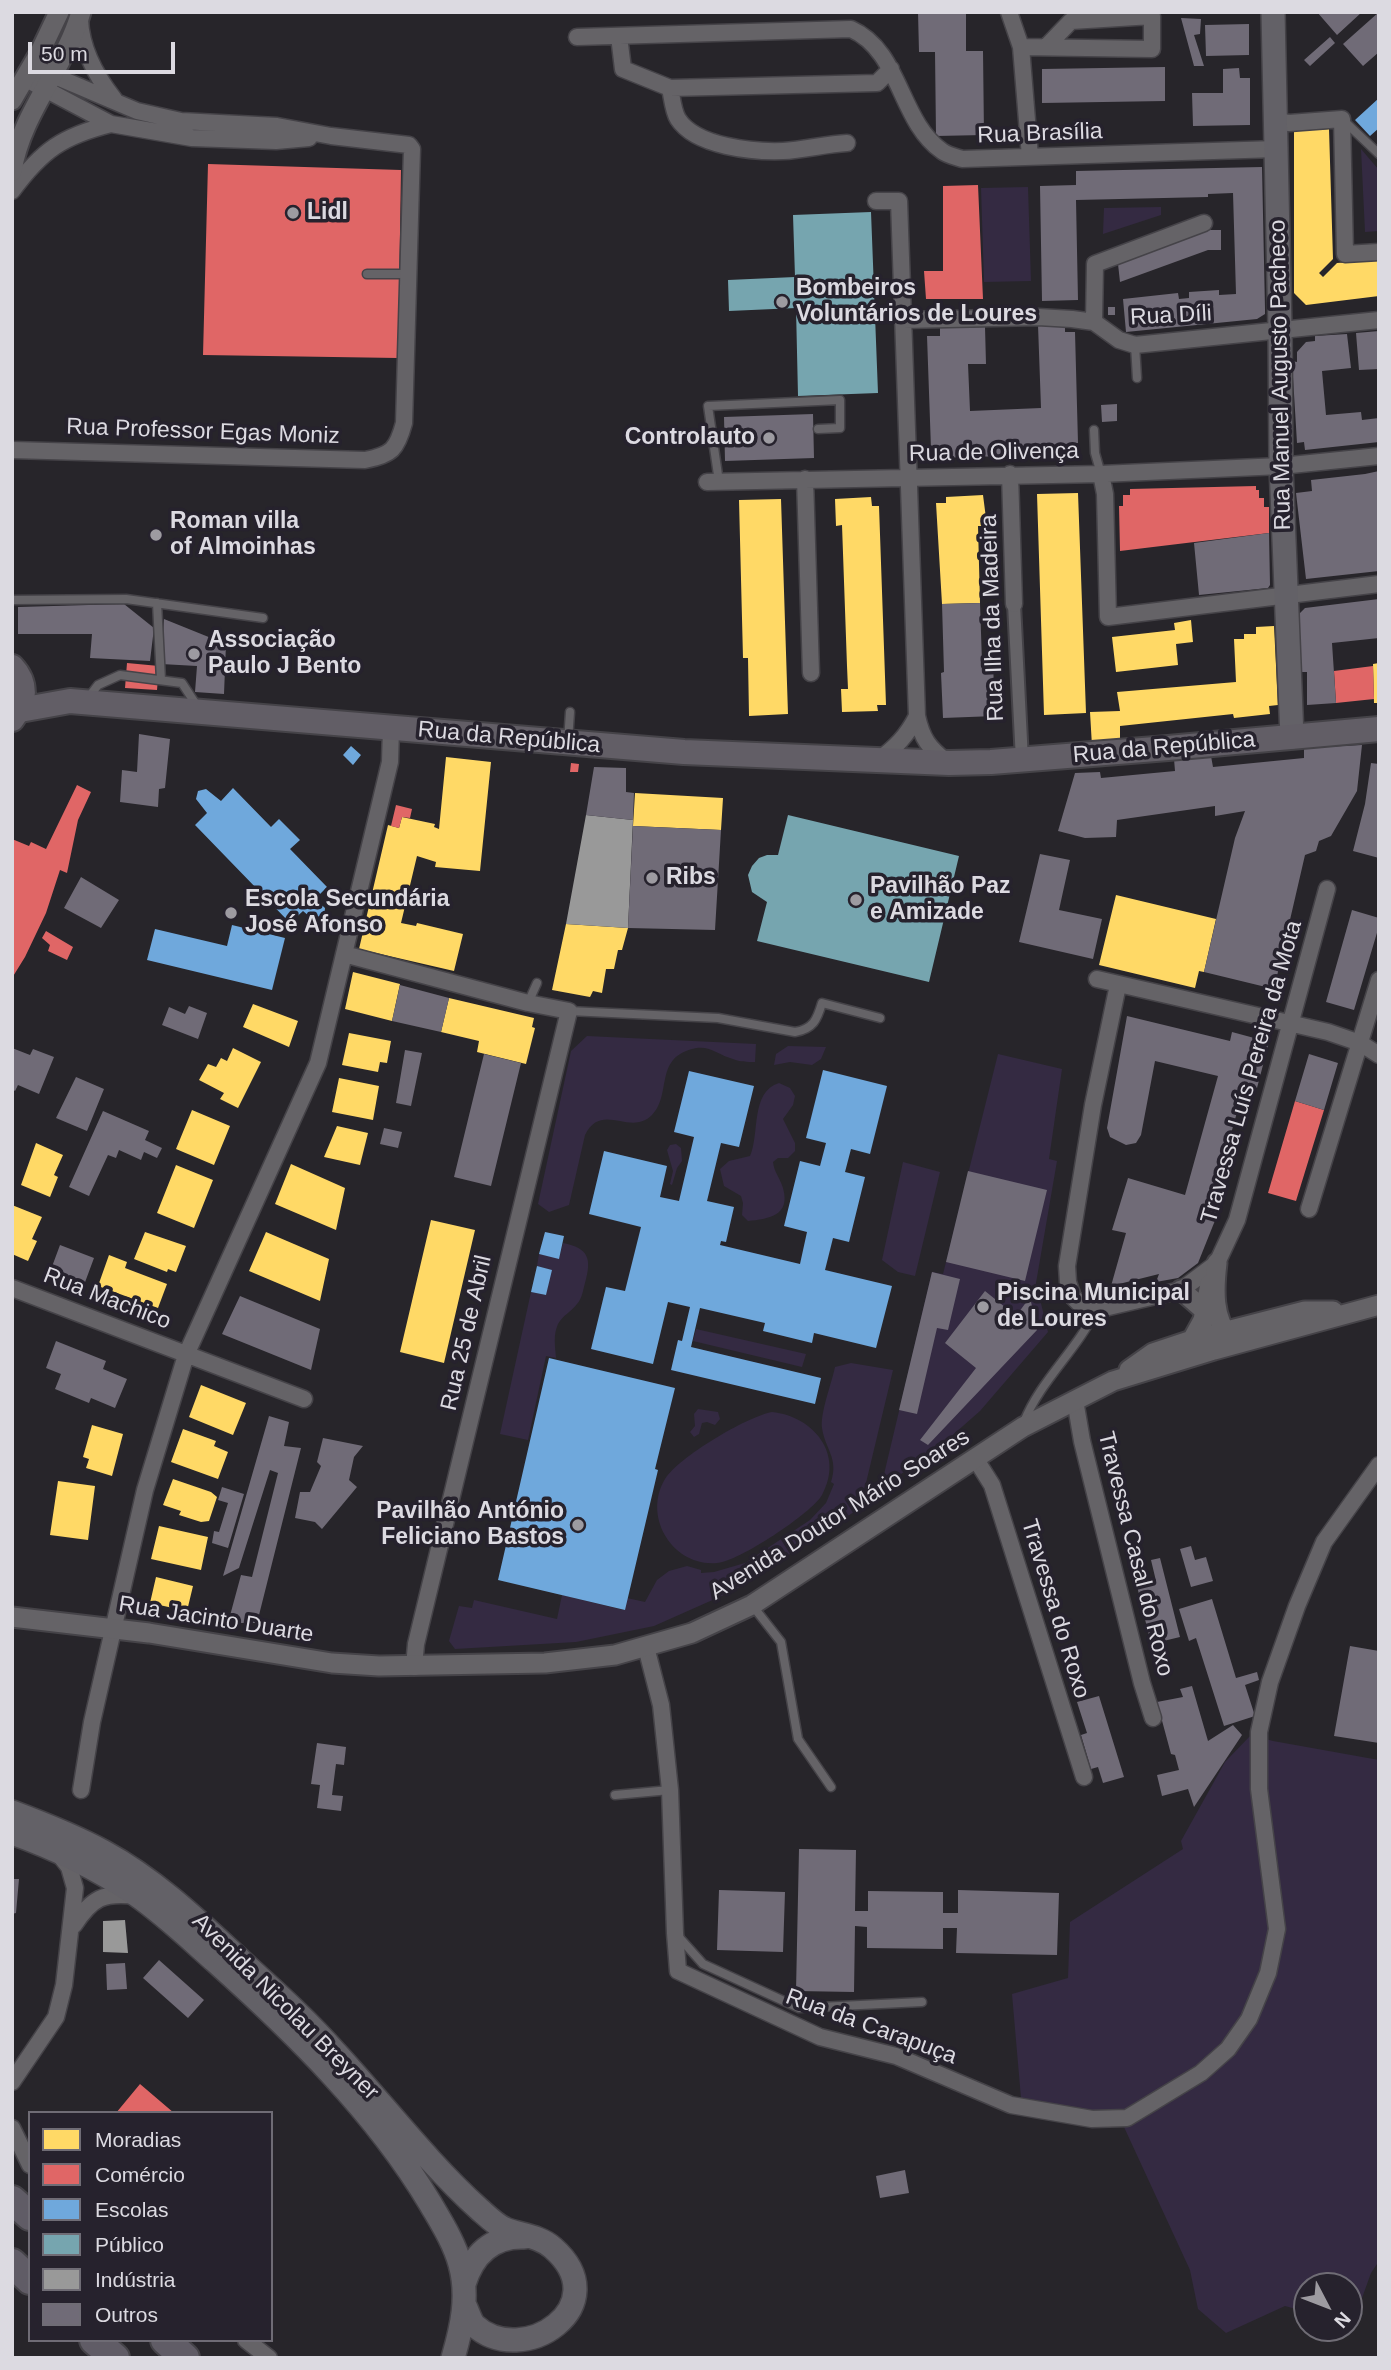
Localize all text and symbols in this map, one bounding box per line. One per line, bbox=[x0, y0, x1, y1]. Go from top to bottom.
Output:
scale bar bbox=[32, 28, 178, 72]
text: 50 m bbox=[41, 42, 88, 65]
street label: Rua Brasília bbox=[977, 118, 1103, 150]
place label: Lidl bbox=[307, 199, 348, 227]
marker: Lidl bbox=[285, 205, 301, 221]
street label: Rua Manuel Augusto Pacheco bbox=[1264, 219, 1298, 531]
place label: Bombeiros Voluntários de Loures bbox=[796, 275, 1037, 329]
marker: Bombeiros Voluntários de Loures bbox=[774, 294, 790, 310]
street label: Rua Díli bbox=[1129, 300, 1213, 332]
street label: Rua Professor Egas Moniz bbox=[66, 413, 340, 451]
place label: Controlauto bbox=[625, 424, 755, 452]
marker: Controlauto bbox=[761, 430, 777, 446]
street label: Rua de Olivença bbox=[909, 438, 1079, 468]
place label: Roman villa of Almoinhas bbox=[170, 508, 316, 562]
street label: Rua Ilha da Madeira bbox=[976, 514, 1010, 722]
marker: Roman villa of Almoinhas bbox=[148, 527, 164, 543]
place label: Associação Paulo J Bento bbox=[208, 627, 361, 681]
marker: Associação Paulo J Bento bbox=[186, 646, 202, 662]
street label: Rua da República bbox=[417, 716, 601, 760]
street label: Rua da República bbox=[1072, 726, 1256, 770]
place label: Ribs bbox=[666, 864, 716, 892]
marker: Ribs bbox=[644, 870, 660, 886]
place label: Pavilhão Paz e Amizade bbox=[870, 873, 1011, 927]
place label: Escola Secundária José Afonso bbox=[245, 886, 450, 940]
marker: Pavilhão Paz e Amizade bbox=[848, 892, 864, 908]
marker: Escola Secundária José Afonso bbox=[223, 905, 239, 921]
street label: Travessa Luís Pereira da Mota bbox=[1196, 917, 1308, 1227]
street label: Rua 25 de Abril bbox=[436, 1253, 498, 1413]
street label: Rua Machico bbox=[39, 1262, 175, 1336]
place label: Piscina Municipal de Loures bbox=[997, 1280, 1190, 1334]
marker: Piscina Municipal de Loures bbox=[975, 1299, 991, 1315]
street label: Avenida Doutor Mário Soares bbox=[705, 1423, 975, 1607]
street label: Travessa Casal do Roxo bbox=[1091, 1429, 1179, 1679]
place label: Pavilhão António Feliciano Bastos bbox=[376, 1498, 564, 1552]
street label: Travessa do Roxo bbox=[1015, 1516, 1095, 1702]
marker: Pavilhão António Feliciano Bastos bbox=[570, 1517, 586, 1533]
street label: Rua Jacinto Duarte bbox=[117, 1591, 315, 1649]
street label: Avenida Nicolau Breyner bbox=[186, 1908, 384, 2106]
street label: Rua da Carapuça bbox=[782, 1983, 960, 2071]
legend bbox=[28, 2111, 273, 2342]
text: Moradias bbox=[95, 2128, 181, 2151]
text: Comércio bbox=[95, 2163, 185, 2186]
text: Escolas bbox=[95, 2198, 169, 2221]
text: Público bbox=[95, 2233, 164, 2256]
text: Indústria bbox=[95, 2268, 176, 2291]
north arrow bbox=[1293, 2272, 1363, 2342]
text: Outros bbox=[95, 2303, 158, 2326]
text: N bbox=[1330, 2308, 1355, 2332]

